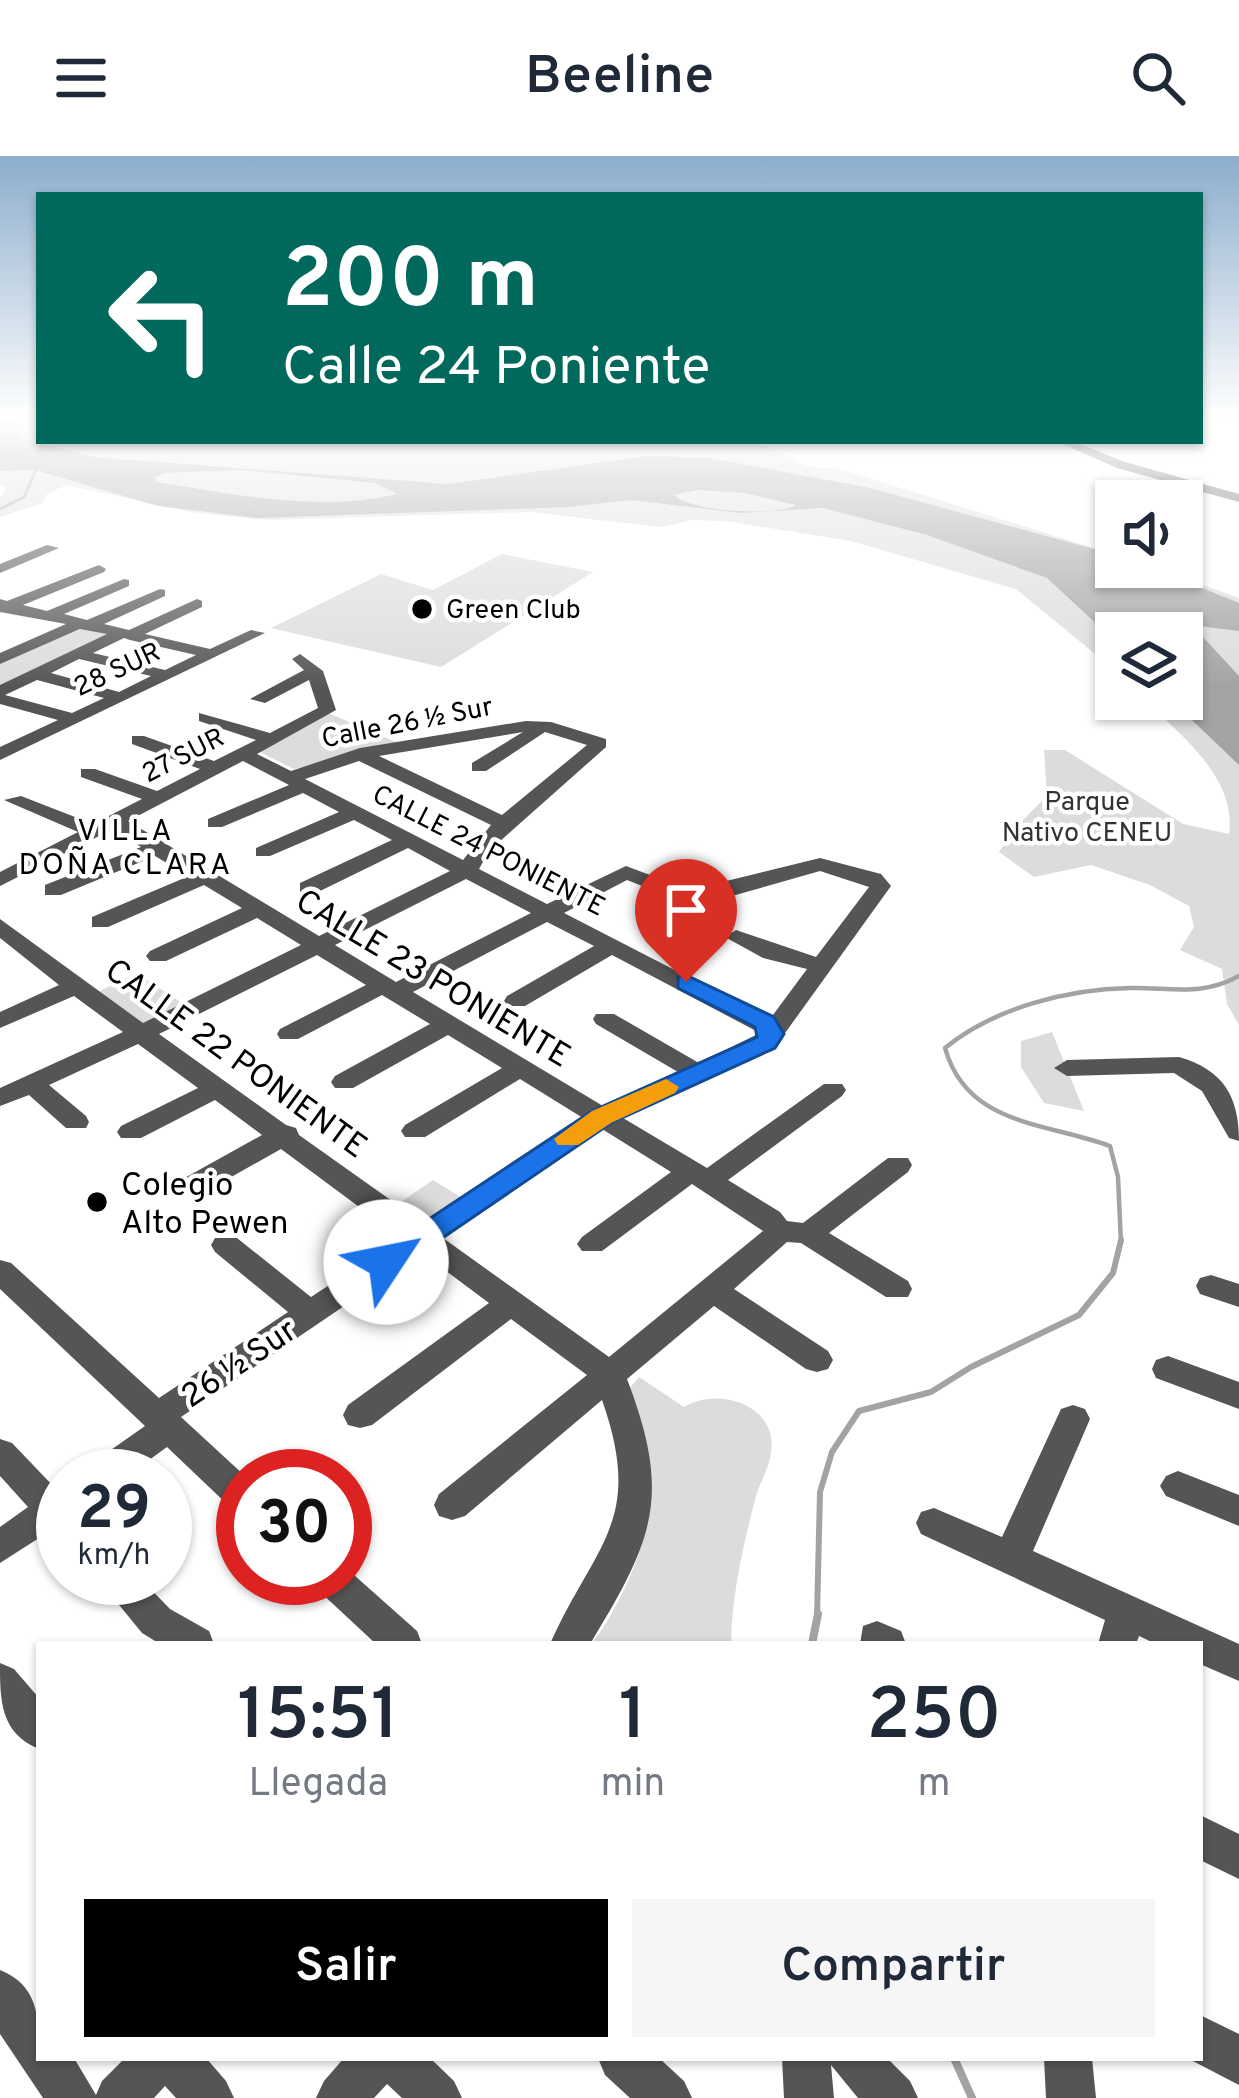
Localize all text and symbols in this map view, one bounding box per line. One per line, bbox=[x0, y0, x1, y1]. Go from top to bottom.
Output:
text: Beeline bbox=[525, 44, 714, 113]
icon: menu bbox=[48, 45, 114, 111]
icon: search bbox=[1125, 45, 1191, 111]
text: 200 m bbox=[282, 231, 539, 337]
icon: left bbox=[84, 240, 240, 396]
text: Calle 24 Poniente bbox=[282, 335, 710, 404]
map controls bbox=[1095, 480, 1203, 720]
button: sound bbox=[1095, 480, 1203, 588]
place label: Green Club bbox=[446, 594, 581, 628]
marker: Green Club bbox=[409, 596, 435, 622]
button: layers bbox=[1095, 612, 1203, 720]
street label: 28 SUR bbox=[69, 636, 167, 706]
street label: Calle 26 ½ Sur bbox=[319, 691, 496, 757]
street label: 27 SUR bbox=[137, 722, 231, 792]
street label: CALLE 24 PONIENTE bbox=[366, 778, 610, 925]
park label: Parque Nativo CENEU bbox=[1002, 786, 1172, 851]
district label: VILLA DOÑA CLARA bbox=[19, 814, 233, 885]
pin bbox=[635, 859, 737, 982]
icon: arrive bbox=[653, 877, 719, 943]
street label: CALLE 23 PONIENTE bbox=[287, 882, 577, 1079]
street label: CALLE 22 PONIENTE bbox=[95, 951, 374, 1169]
place label: Colegio Alto Pewen bbox=[121, 1166, 289, 1246]
marker: Colegio Alto Pewen bbox=[84, 1189, 110, 1215]
position arrow bbox=[323, 1199, 449, 1325]
street label: 26 ½ Sur bbox=[174, 1311, 306, 1419]
speed limit sign: 30 bbox=[216, 1449, 372, 1605]
text: 29 bbox=[77, 1474, 151, 1550]
text: km/h bbox=[78, 1538, 150, 1575]
text: 15:51 bbox=[237, 1673, 399, 1765]
text: 1 bbox=[619, 1673, 647, 1765]
text: 250 bbox=[867, 1673, 1002, 1765]
text: Llegada bbox=[248, 1761, 388, 1810]
text: min bbox=[600, 1761, 665, 1810]
text: m bbox=[918, 1761, 951, 1810]
button: Salir bbox=[84, 1899, 608, 2037]
button: Compartir bbox=[632, 1899, 1155, 2037]

